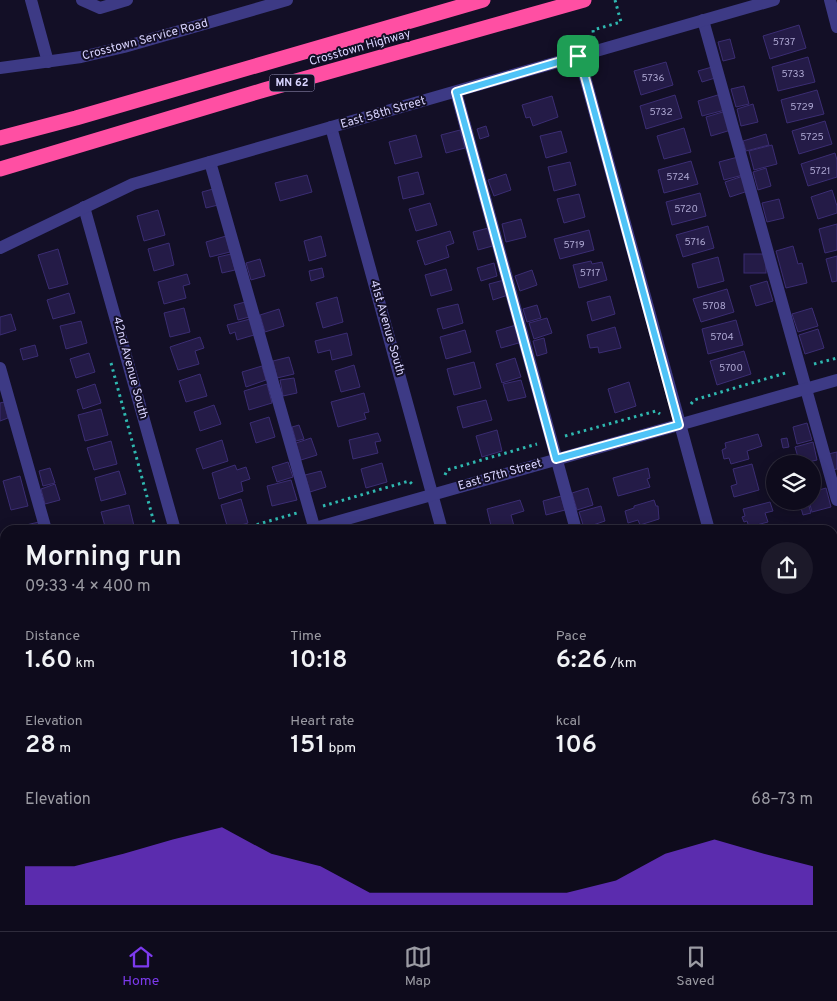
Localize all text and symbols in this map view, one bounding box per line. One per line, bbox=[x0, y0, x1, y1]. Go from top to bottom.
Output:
street label: Crosstown Service Road bbox=[80, 15, 210, 65]
street label: Crosstown Highway bbox=[307, 26, 413, 70]
pin bbox=[557, 35, 599, 77]
house number: 5737 bbox=[773, 36, 795, 49]
icon: arrive bbox=[564, 42, 592, 70]
house number: 5733 bbox=[781, 68, 805, 81]
house number: 5736 bbox=[641, 72, 665, 85]
road number: MN 62 bbox=[270, 75, 314, 92]
street label: East 58th Street bbox=[339, 93, 427, 133]
house number: 5729 bbox=[790, 101, 814, 114]
house number: 5732 bbox=[649, 106, 673, 119]
house number: 5725 bbox=[800, 131, 824, 144]
house number: 5721 bbox=[809, 165, 831, 178]
house number: 5724 bbox=[666, 171, 690, 184]
house number: 5720 bbox=[674, 203, 698, 216]
house number: 5716 bbox=[684, 236, 706, 249]
house number: 5719 bbox=[563, 239, 585, 252]
house number: 5717 bbox=[580, 267, 600, 280]
street label: 41st Avenue South bbox=[366, 278, 408, 378]
house number: 5708 bbox=[702, 300, 726, 313]
street label: 42nd Avenue South bbox=[109, 315, 151, 421]
house number: 5704 bbox=[710, 331, 734, 344]
house number: 5700 bbox=[719, 362, 743, 375]
street label: East 57th Street bbox=[456, 455, 544, 495]
map controls bbox=[766, 455, 821, 510]
button: layers bbox=[766, 455, 821, 510]
text: Morning run bbox=[25, 540, 182, 576]
button: share bbox=[761, 542, 813, 594]
text: 09:33 · 4 × 400 m bbox=[25, 577, 151, 597]
text: Distance bbox=[25, 628, 80, 645]
text: Time bbox=[290, 628, 322, 645]
text: Pace bbox=[556, 628, 586, 645]
text: 1.60 bbox=[25, 645, 72, 677]
text: 10:18 bbox=[290, 645, 348, 677]
text: 6:26 bbox=[556, 645, 607, 677]
text: km bbox=[72, 655, 95, 672]
text: /km bbox=[607, 655, 637, 672]
text: Elevation bbox=[25, 713, 83, 730]
text: Heart rate bbox=[290, 713, 354, 730]
text: kcal bbox=[556, 713, 581, 730]
text: 28 bbox=[25, 730, 56, 762]
text: 151 bbox=[290, 730, 325, 762]
text: 106 bbox=[556, 730, 597, 762]
text: m bbox=[56, 740, 71, 757]
text: bpm bbox=[325, 740, 356, 757]
text: Elevation bbox=[25, 790, 91, 810]
text: 68–73 m bbox=[751, 790, 813, 810]
tab: Home bbox=[122, 943, 159, 990]
tab: Map bbox=[404, 943, 432, 990]
tab: Saved bbox=[676, 943, 715, 990]

